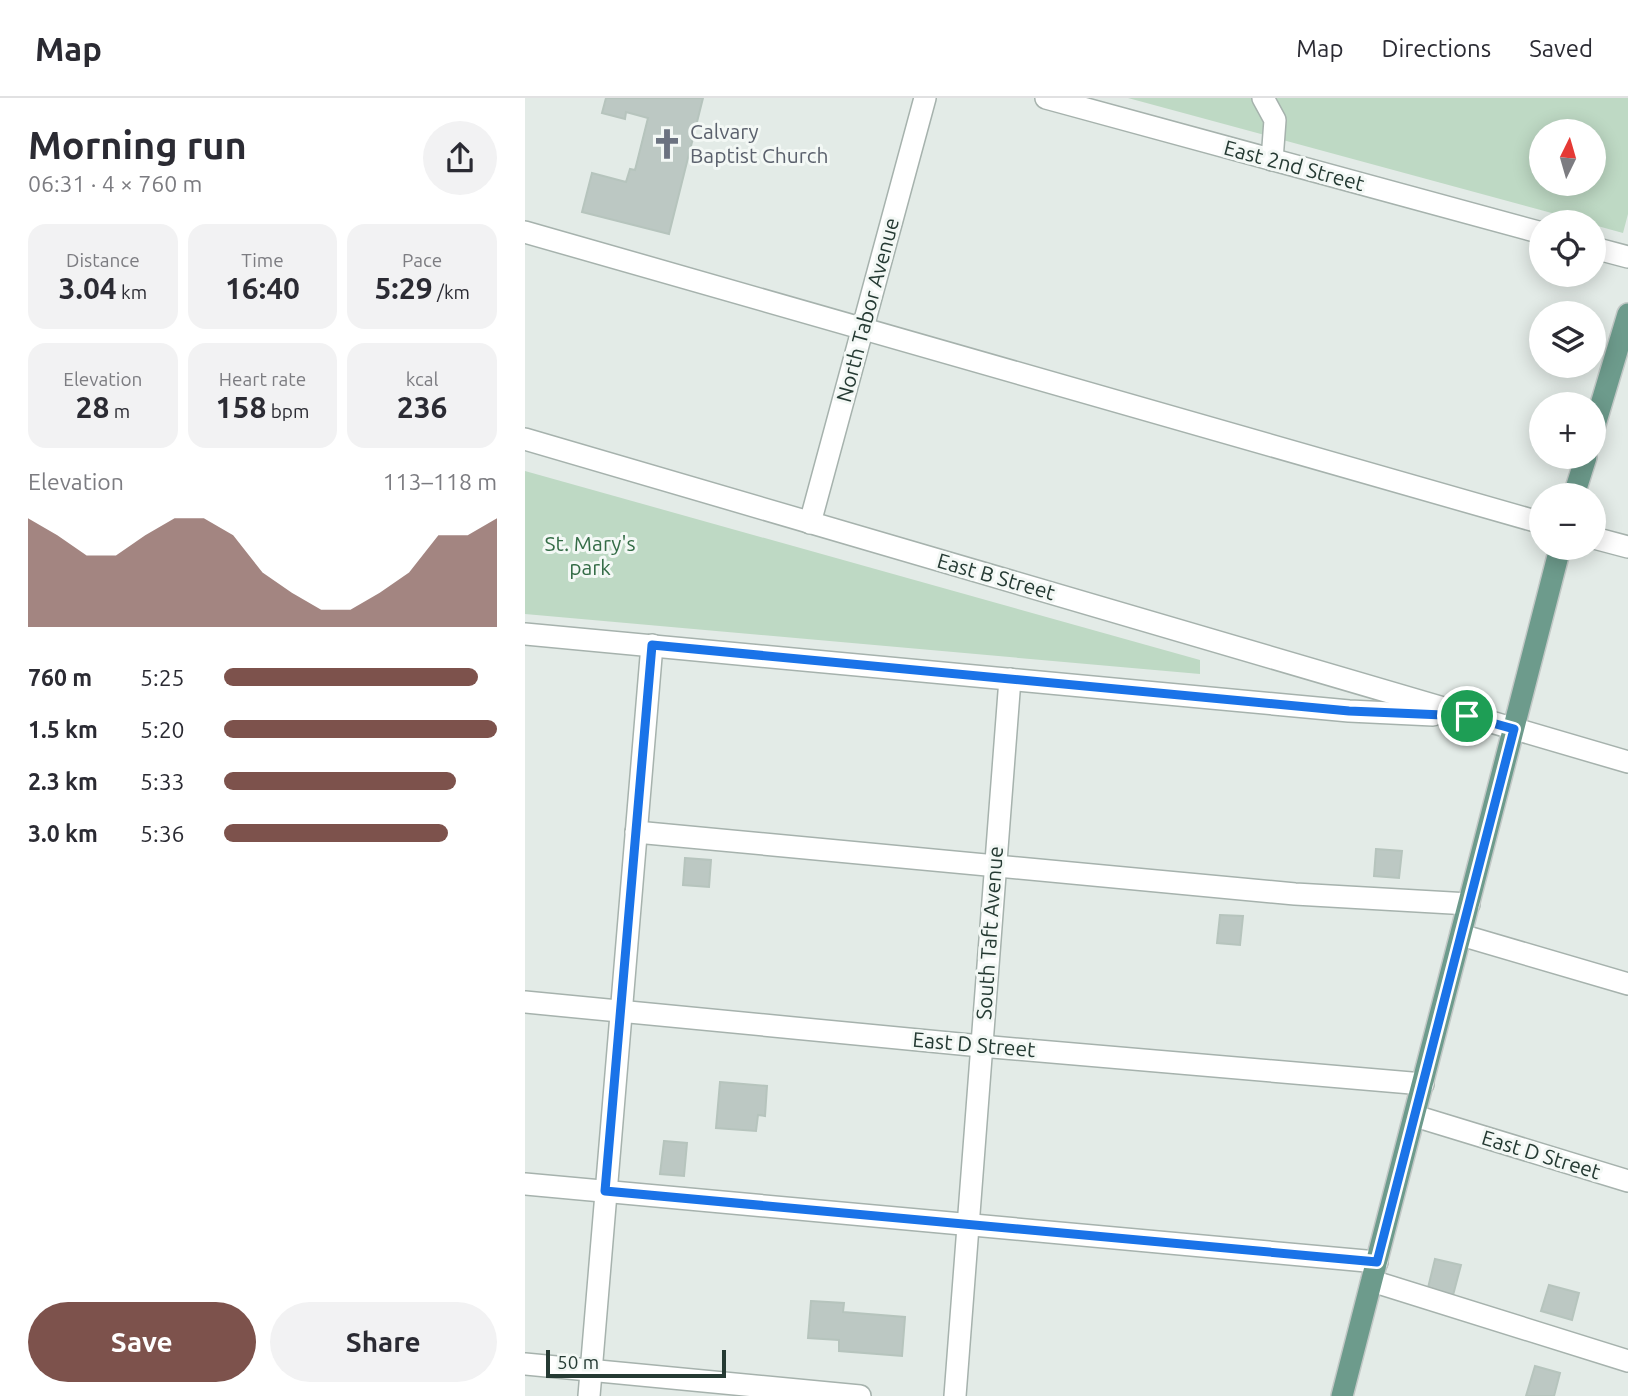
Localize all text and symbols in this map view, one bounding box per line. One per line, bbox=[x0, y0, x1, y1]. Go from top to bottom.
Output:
text: Map bbox=[35, 30, 102, 67]
text: Map bbox=[1296, 35, 1343, 62]
text: Directions bbox=[1381, 35, 1491, 62]
text: Saved bbox=[1529, 35, 1593, 62]
place label: Calvary Baptist Church bbox=[690, 119, 829, 167]
north arrow bbox=[1529, 119, 1607, 196]
map controls bbox=[1529, 119, 1606, 560]
button: share bbox=[423, 121, 497, 195]
text: Morning run bbox=[28, 124, 247, 166]
church icon: Calvary Baptist Church bbox=[650, 127, 684, 161]
street label: East 2nd Street bbox=[1221, 135, 1367, 195]
text: 06:31 · 4 × 760 m bbox=[28, 171, 202, 196]
button: locate bbox=[1529, 210, 1606, 287]
street label: North Tabor Avenue bbox=[831, 215, 903, 405]
text: Distance bbox=[66, 249, 140, 271]
text: Time bbox=[241, 249, 284, 271]
text: Pace bbox=[402, 249, 442, 271]
text: 3.04 bbox=[59, 271, 117, 305]
text: 16:40 bbox=[225, 271, 300, 305]
text: 5:29 bbox=[374, 271, 433, 305]
text: km bbox=[117, 281, 147, 303]
text: /km bbox=[433, 281, 470, 303]
button: layers bbox=[1529, 301, 1606, 378]
text: Elevation bbox=[63, 368, 142, 390]
text: Heart rate bbox=[219, 368, 306, 390]
text: kcal bbox=[406, 368, 439, 390]
text: 28 bbox=[76, 390, 109, 424]
text: 158 bbox=[216, 390, 266, 424]
text: 236 bbox=[397, 390, 448, 424]
button: + bbox=[1529, 392, 1606, 469]
text: m bbox=[109, 400, 130, 422]
text: bpm bbox=[266, 400, 309, 422]
text: Elevation bbox=[28, 469, 124, 494]
text: 113–118 m bbox=[383, 469, 497, 494]
button: − bbox=[1529, 483, 1606, 560]
park label: St. Mary's park bbox=[544, 531, 636, 579]
street label: East B Street bbox=[935, 548, 1058, 604]
text: 760 m bbox=[28, 665, 92, 690]
text: 5:25 bbox=[140, 665, 185, 690]
pin bbox=[1437, 686, 1497, 746]
icon: arrive bbox=[1448, 697, 1486, 735]
text: 1.5 km bbox=[28, 717, 98, 742]
text: 5:20 bbox=[140, 717, 185, 742]
text: 2.3 km bbox=[28, 769, 98, 794]
text: 5:33 bbox=[140, 769, 185, 794]
text: 3.0 km bbox=[28, 821, 98, 846]
text: 5:36 bbox=[140, 821, 185, 846]
street label: South Taft Avenue bbox=[971, 845, 1007, 1020]
street label: East D Street bbox=[912, 1027, 1036, 1061]
street label: East D Street bbox=[1479, 1125, 1604, 1184]
button: Save bbox=[28, 1302, 256, 1382]
button: Share bbox=[270, 1302, 497, 1382]
scale bar bbox=[546, 1347, 726, 1379]
text: 50 m bbox=[557, 1351, 599, 1373]

